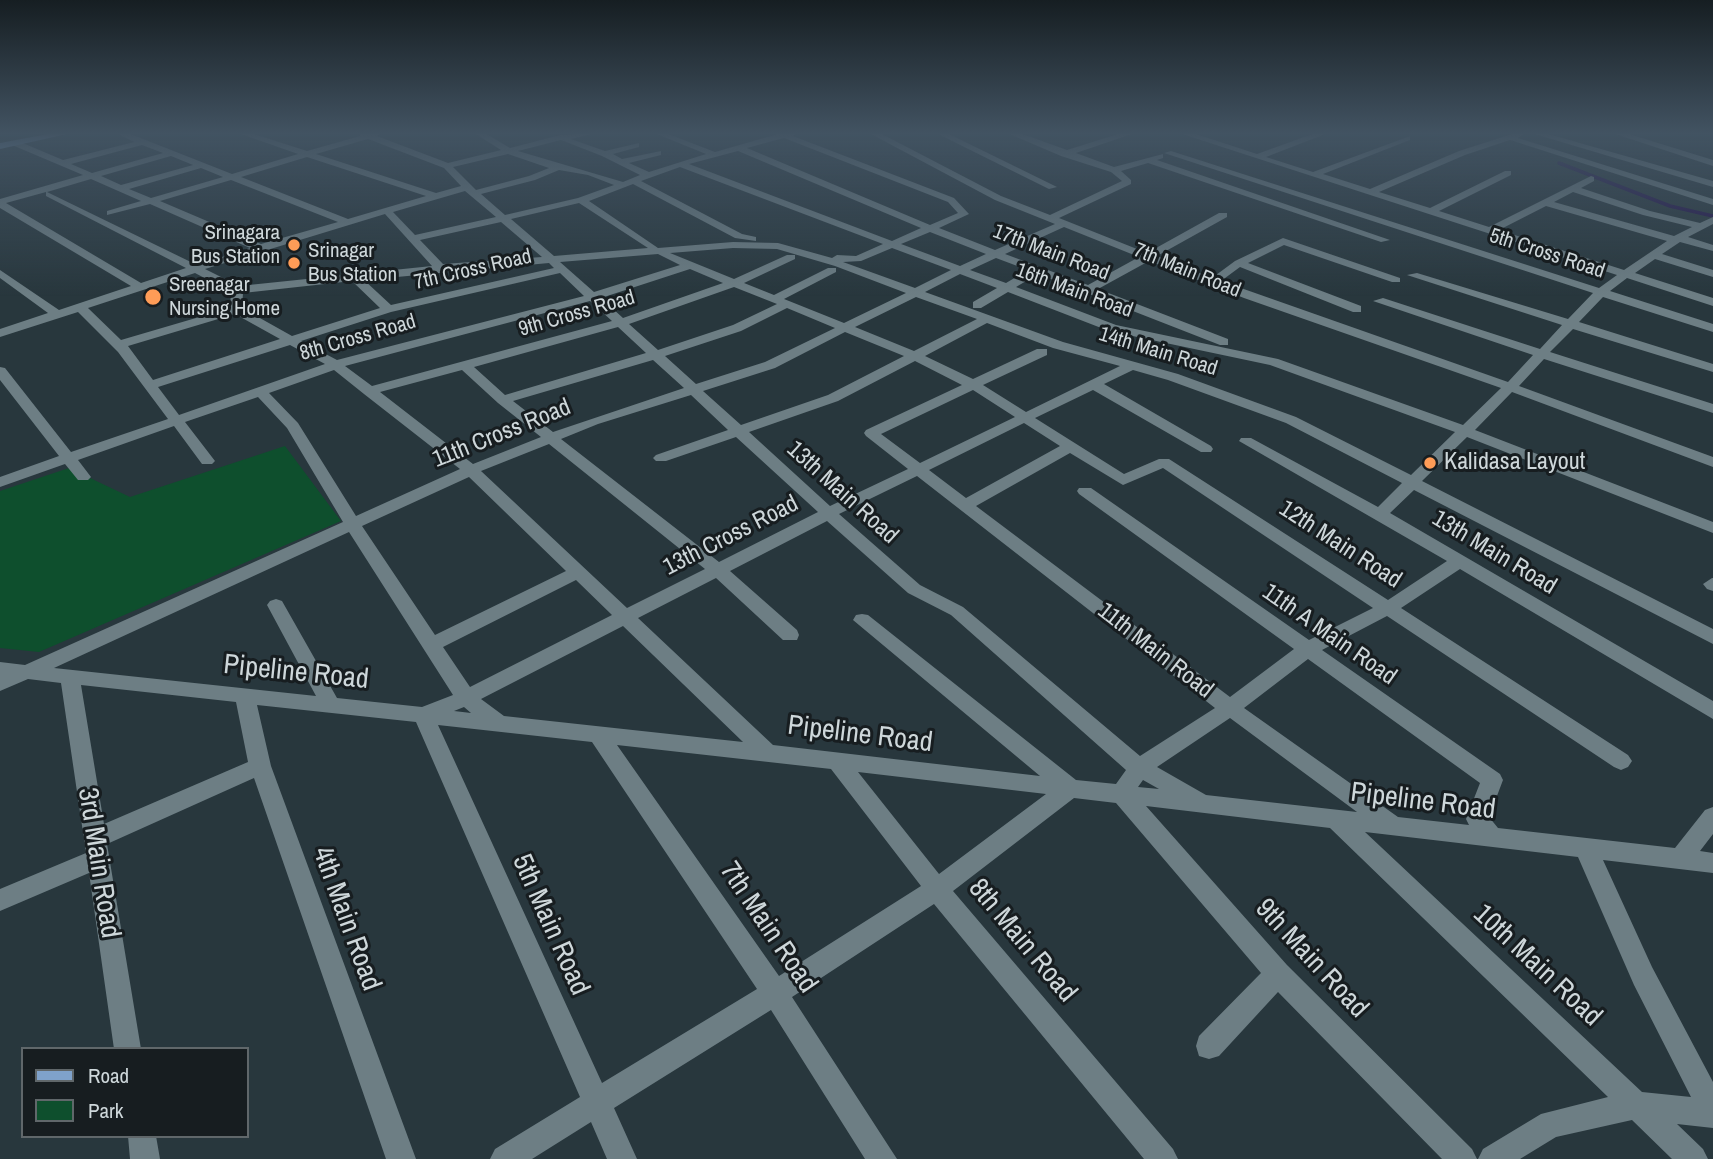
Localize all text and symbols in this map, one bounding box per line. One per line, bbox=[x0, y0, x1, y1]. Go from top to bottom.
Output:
street label: 17th Main Road bbox=[989, 219, 1113, 287]
place label: Srinagara Bus Station bbox=[191, 220, 280, 270]
street label: 5th Cross Road bbox=[1486, 224, 1608, 284]
marker: Srinagara Bus Station bbox=[286, 237, 302, 253]
place label: Srinagar Bus Station bbox=[308, 238, 397, 288]
street label: 7th Main Road bbox=[1130, 238, 1244, 304]
street label: 7th Cross Road bbox=[412, 244, 534, 296]
marker: Srinagar Bus Station bbox=[286, 255, 302, 271]
street label: 16th Main Road bbox=[1012, 258, 1136, 324]
place label: Sreenagar Nursing Home bbox=[169, 272, 280, 322]
street label: 9th Cross Road bbox=[516, 285, 638, 343]
marker: Sreenagar Nursing Home bbox=[143, 287, 163, 307]
street label: 8th Cross Road bbox=[297, 309, 419, 367]
street label: 14th Main Road bbox=[1096, 322, 1220, 382]
street label: 11th Cross Road bbox=[429, 393, 575, 475]
street label: 13th Main Road bbox=[780, 435, 904, 551]
place label: Kalidasa Layout bbox=[1444, 449, 1585, 477]
marker: Kalidasa Layout bbox=[1422, 455, 1438, 471]
street label: 13th Cross Road bbox=[659, 490, 803, 582]
street label: 12th Main Road bbox=[1273, 495, 1407, 595]
street label: 13th Main Road bbox=[1427, 505, 1561, 601]
street label: 11th A Main Road bbox=[1256, 578, 1402, 692]
street label: 11th Main Road bbox=[1092, 597, 1218, 705]
street label: Pipeline Road bbox=[222, 649, 370, 697]
street label: Pipeline Road bbox=[786, 709, 934, 761]
street label: Pipeline Road bbox=[1349, 776, 1497, 828]
street label: 3rd Main Road bbox=[70, 785, 126, 941]
street label: 4th Main Road bbox=[304, 842, 388, 996]
street label: 5th Main Road bbox=[504, 849, 596, 1001]
street label: 7th Main Road bbox=[712, 856, 824, 1000]
street label: 8th Main Road bbox=[961, 873, 1083, 1009]
street label: 9th Main Road bbox=[1247, 892, 1375, 1026]
street label: 10th Main Road bbox=[1466, 898, 1608, 1034]
legend bbox=[21, 1047, 248, 1138]
text: Road bbox=[88, 1061, 129, 1090]
text: Park bbox=[88, 1096, 123, 1125]

